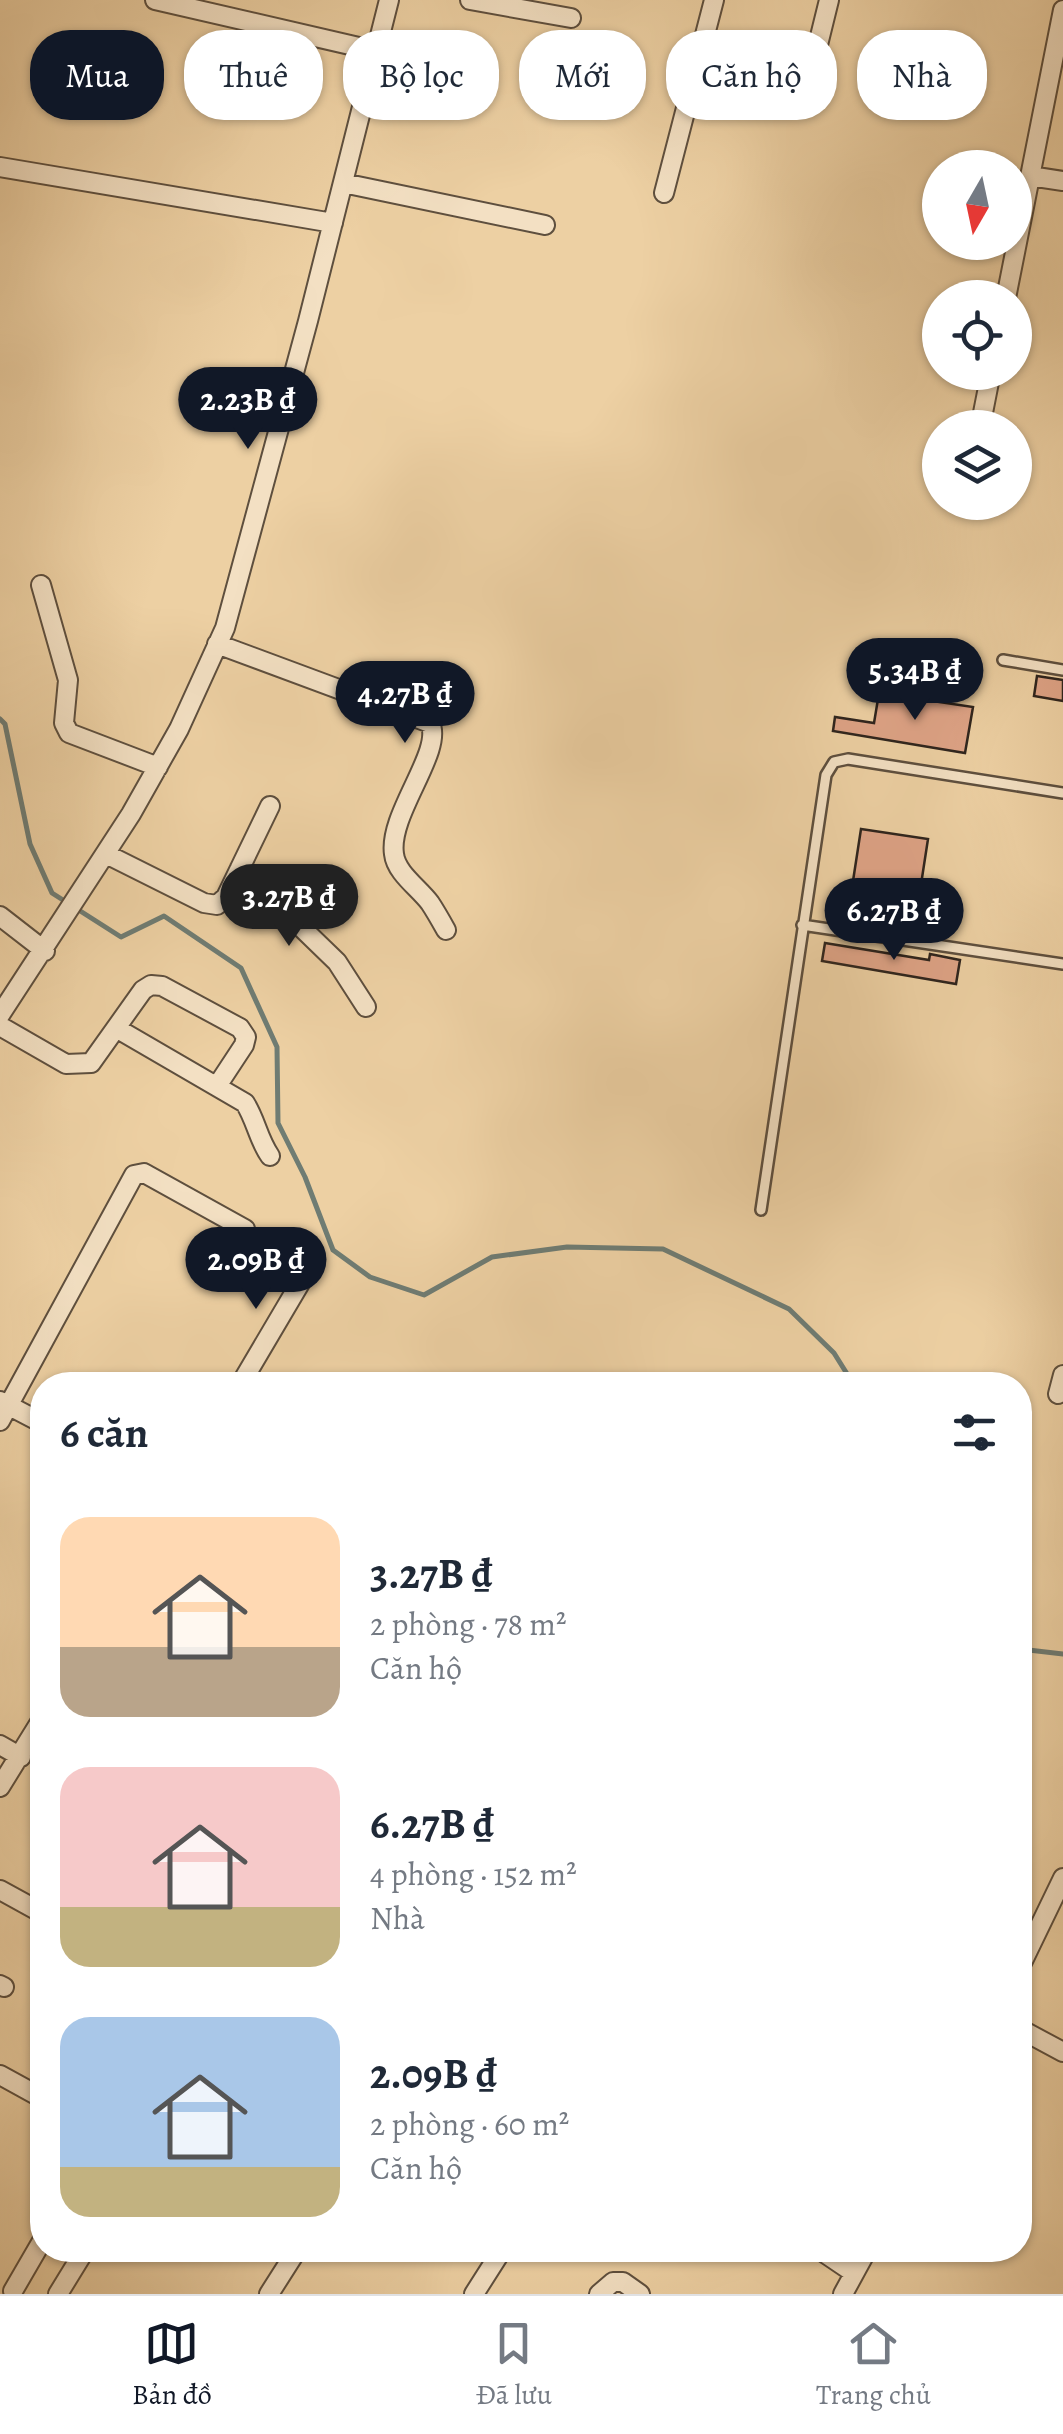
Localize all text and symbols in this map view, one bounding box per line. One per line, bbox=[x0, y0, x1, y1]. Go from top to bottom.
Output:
chip: Mua bbox=[30, 30, 164, 120]
chip: Thuê bbox=[184, 30, 323, 120]
chip: Bộ lọc bbox=[343, 30, 499, 120]
chip: Mới bbox=[519, 30, 646, 120]
chip: Căn hộ bbox=[666, 30, 837, 120]
chip: Nhà bbox=[857, 30, 987, 120]
north arrow bbox=[922, 150, 1032, 260]
map controls bbox=[922, 150, 1032, 520]
button: locate bbox=[922, 280, 1032, 390]
pin: 2.23B ₫ bbox=[156, 367, 340, 452]
text: 2.23B ₫ bbox=[200, 377, 296, 421]
button: layers bbox=[922, 410, 1032, 520]
pin: 5.34B ₫ bbox=[823, 638, 1007, 723]
text: 5.34B ₫ bbox=[868, 648, 962, 692]
pin: 4.27B ₫ bbox=[313, 661, 497, 746]
text: 4.27B ₫ bbox=[358, 671, 452, 715]
pin: 3.27B ₫ bbox=[197, 864, 381, 949]
text: 3.27B ₫ bbox=[242, 874, 336, 918]
pin: 6.27B ₫ bbox=[802, 878, 986, 963]
text: 6.27B ₫ bbox=[847, 888, 941, 932]
pin: 2.09B ₫ bbox=[164, 1227, 348, 1312]
text: 2.09B ₫ bbox=[207, 1237, 305, 1281]
text: 6 căn bbox=[60, 1404, 148, 1461]
icon: filters bbox=[947, 1405, 1002, 1460]
text: 3.27B ₫ bbox=[370, 1545, 493, 1602]
icon: home bbox=[140, 1557, 260, 1677]
text: 2 phòng · 78 m² bbox=[370, 1602, 566, 1646]
text: Căn hộ bbox=[370, 1646, 462, 1690]
text: 6.27B ₫ bbox=[370, 1795, 494, 1852]
icon: home bbox=[140, 1807, 260, 1927]
text: 4 phòng · 152 m² bbox=[370, 1852, 577, 1896]
text: Nhà bbox=[370, 1896, 425, 1940]
text: 2.09B ₫ bbox=[370, 2045, 497, 2102]
icon: home bbox=[140, 2057, 260, 2177]
text: 2 phòng · 60 m² bbox=[370, 2102, 569, 2146]
text: Căn hộ bbox=[370, 2146, 462, 2190]
tab: Bản đồ bbox=[132, 2316, 212, 2414]
tab: Đã lưu bbox=[476, 2316, 552, 2414]
tab: Trang chủ bbox=[816, 2316, 931, 2414]

